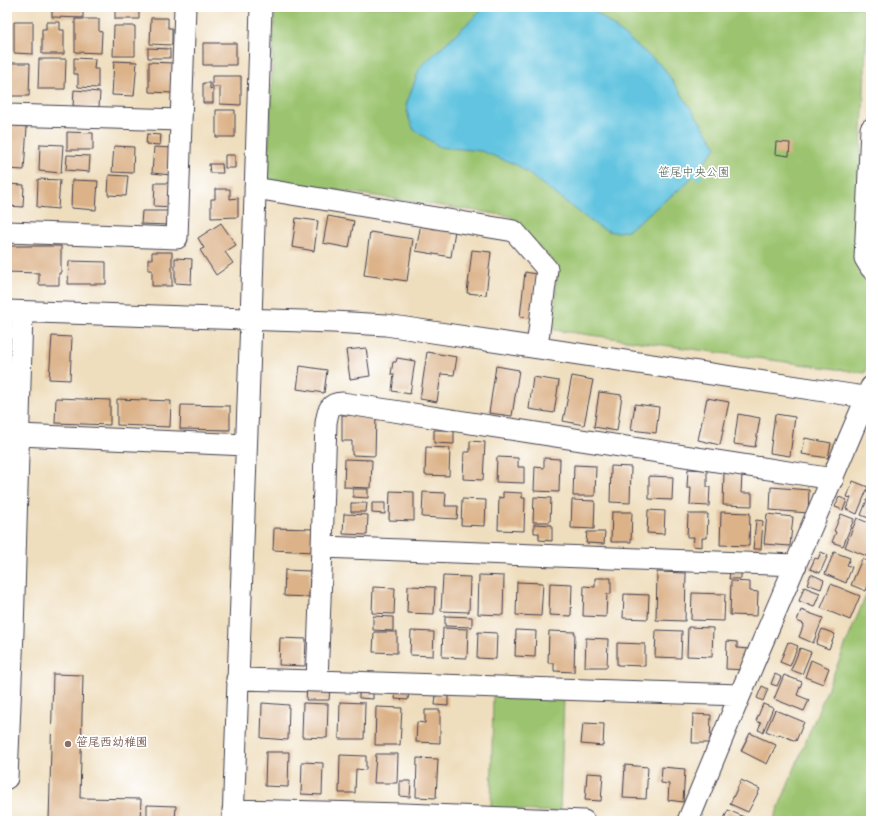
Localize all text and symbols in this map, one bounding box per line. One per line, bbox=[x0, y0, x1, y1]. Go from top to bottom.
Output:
park label: 笹尾中央公園 bbox=[658, 166, 730, 181]
place label: 笹尾西幼稚園 bbox=[76, 736, 148, 751]
marker: 笹尾西幼稚園 bbox=[63, 739, 73, 749]

